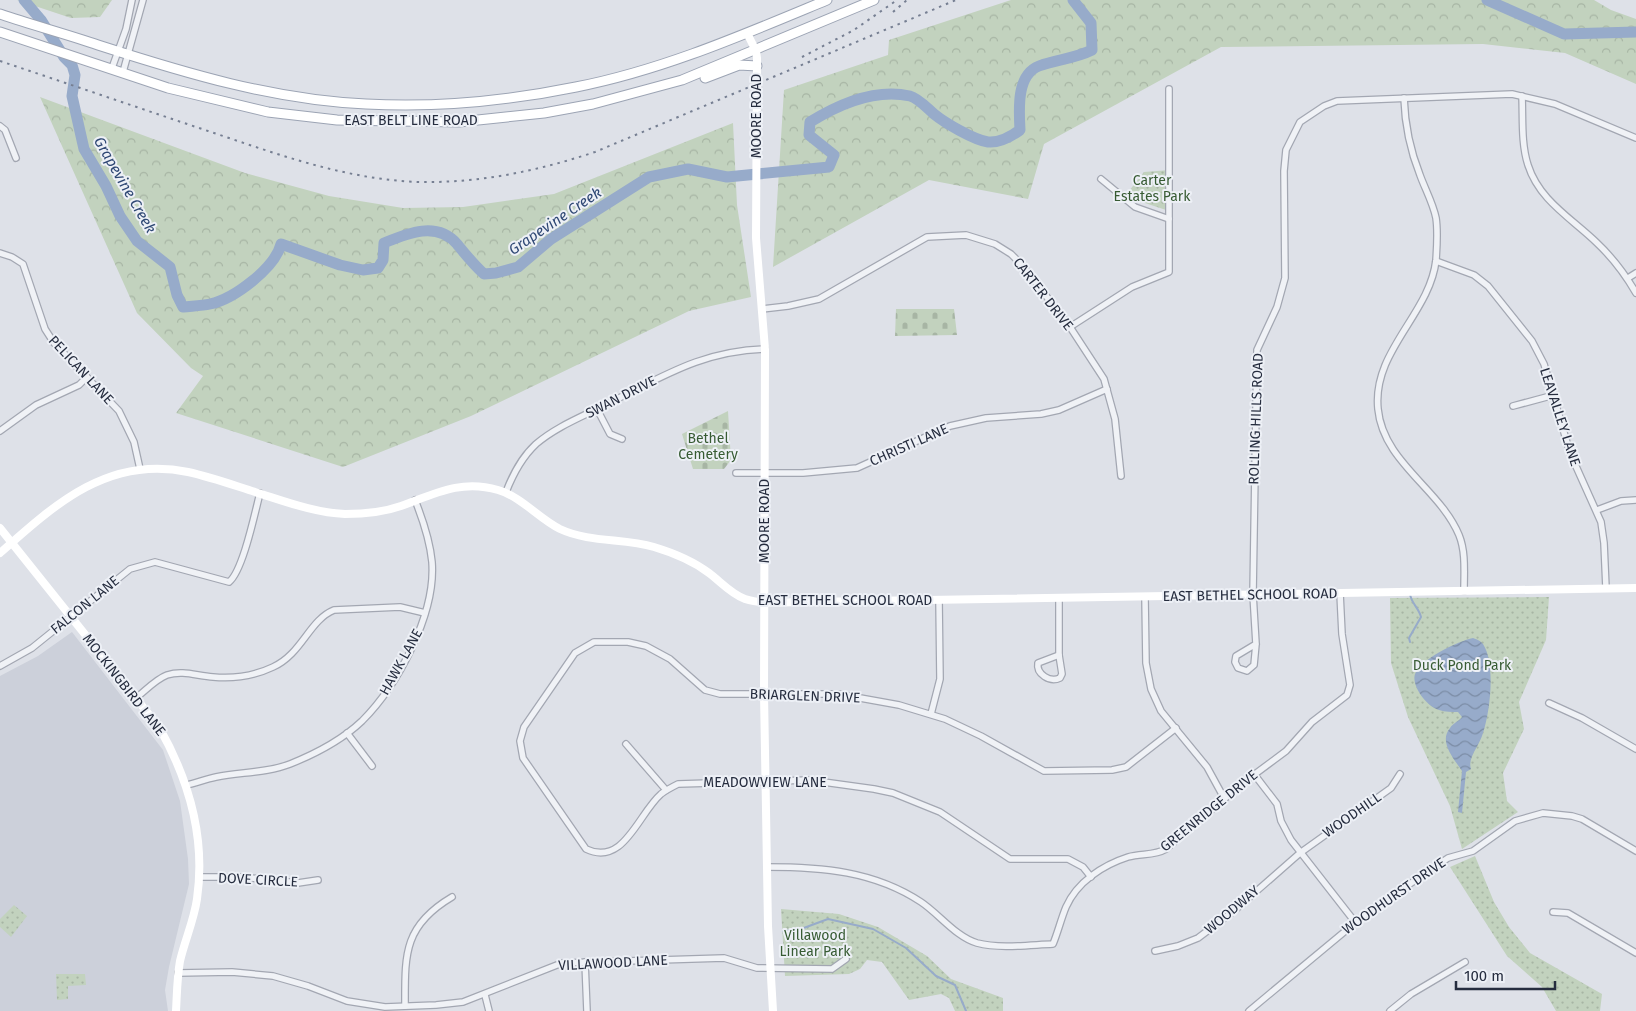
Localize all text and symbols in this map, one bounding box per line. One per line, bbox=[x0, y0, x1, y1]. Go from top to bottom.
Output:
street label: MOORE ROAD bbox=[748, 74, 765, 158]
street label: EAST BELT LINE ROAD bbox=[344, 112, 478, 129]
water label: Grapevine Creek bbox=[90, 134, 160, 236]
park label: Carter Estates Park bbox=[1114, 172, 1191, 205]
water label: Grapevine Creek bbox=[505, 183, 605, 259]
street label: CARTER DRIVE bbox=[1009, 254, 1077, 334]
street label: PELICAN LANE bbox=[45, 332, 117, 408]
street label: ROLLING HILLS ROAD bbox=[1245, 353, 1267, 485]
street label: LEAVALLEY LANE bbox=[1536, 366, 1584, 468]
street label: SWAN DRIVE bbox=[583, 372, 659, 422]
street label: CHRISTI LANE bbox=[867, 420, 951, 470]
park label: Bethel Cemetery bbox=[678, 430, 738, 463]
street label: MOORE ROAD bbox=[756, 479, 773, 563]
street label: FALCON LANE bbox=[47, 572, 123, 638]
street label: EAST BETHEL SCHOOL ROAD bbox=[1163, 585, 1337, 605]
street label: EAST BETHEL SCHOOL ROAD bbox=[758, 592, 932, 609]
street label: HAWK LANE bbox=[376, 626, 426, 698]
street label: MOCKINGBIRD LANE bbox=[79, 631, 169, 739]
park label: Duck Pond Park bbox=[1413, 657, 1512, 674]
street label: BRIARGLEN DRIVE bbox=[749, 686, 861, 706]
street label: GREENRIDGE DRIVE bbox=[1157, 767, 1261, 855]
street label: MEADOWVIEW LANE bbox=[703, 774, 827, 791]
street label: WOODHILL bbox=[1319, 789, 1385, 841]
street label: WOODHURST DRIVE bbox=[1339, 854, 1449, 938]
street label: DOVE CIRCLE bbox=[217, 869, 299, 891]
street label: WOODWAY bbox=[1201, 882, 1263, 938]
park label: Villawood Linear Park bbox=[780, 927, 851, 960]
street label: VILLAWOOD LANE bbox=[558, 952, 668, 974]
scale bar bbox=[1456, 958, 1555, 990]
text: 100 m bbox=[1464, 967, 1504, 985]

